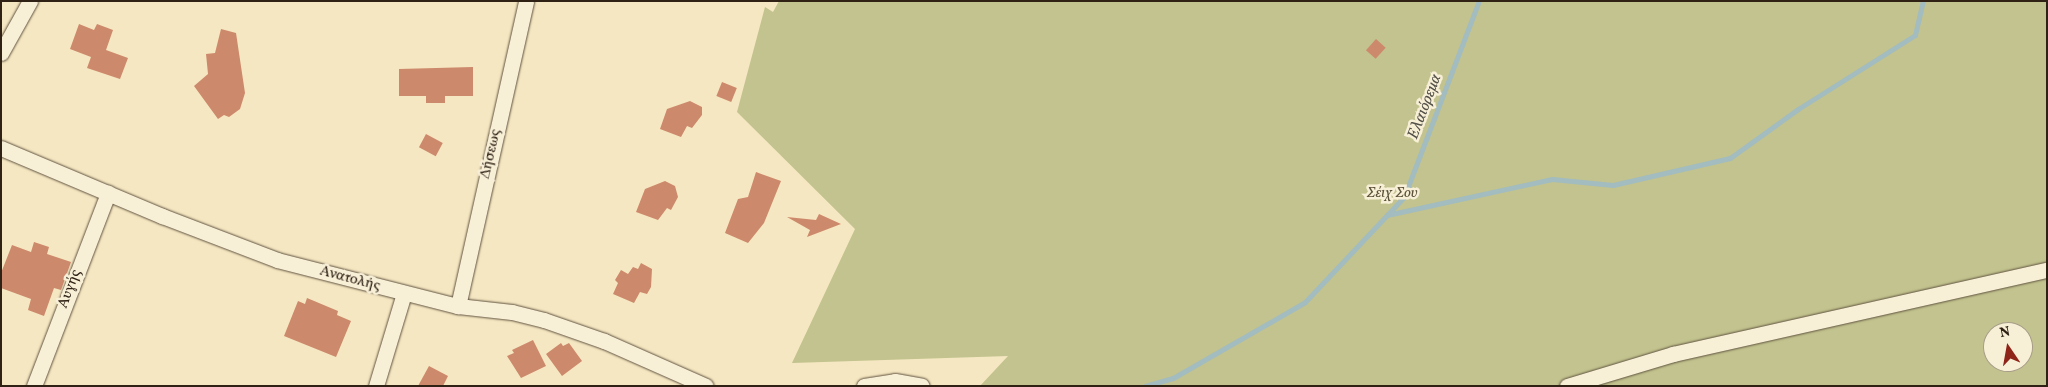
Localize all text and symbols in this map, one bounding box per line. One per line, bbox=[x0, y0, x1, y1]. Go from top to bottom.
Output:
water label: Ελαιόρεμα bbox=[1404, 72, 1446, 142]
street label: Δήσεως bbox=[477, 127, 505, 181]
park label: Σέιχ Σου bbox=[1367, 185, 1417, 203]
street label: Ανατολής bbox=[318, 262, 382, 296]
street label: Αυγής bbox=[54, 267, 86, 311]
north arrow bbox=[1983, 322, 2033, 372]
text: N bbox=[1998, 322, 2012, 343]

